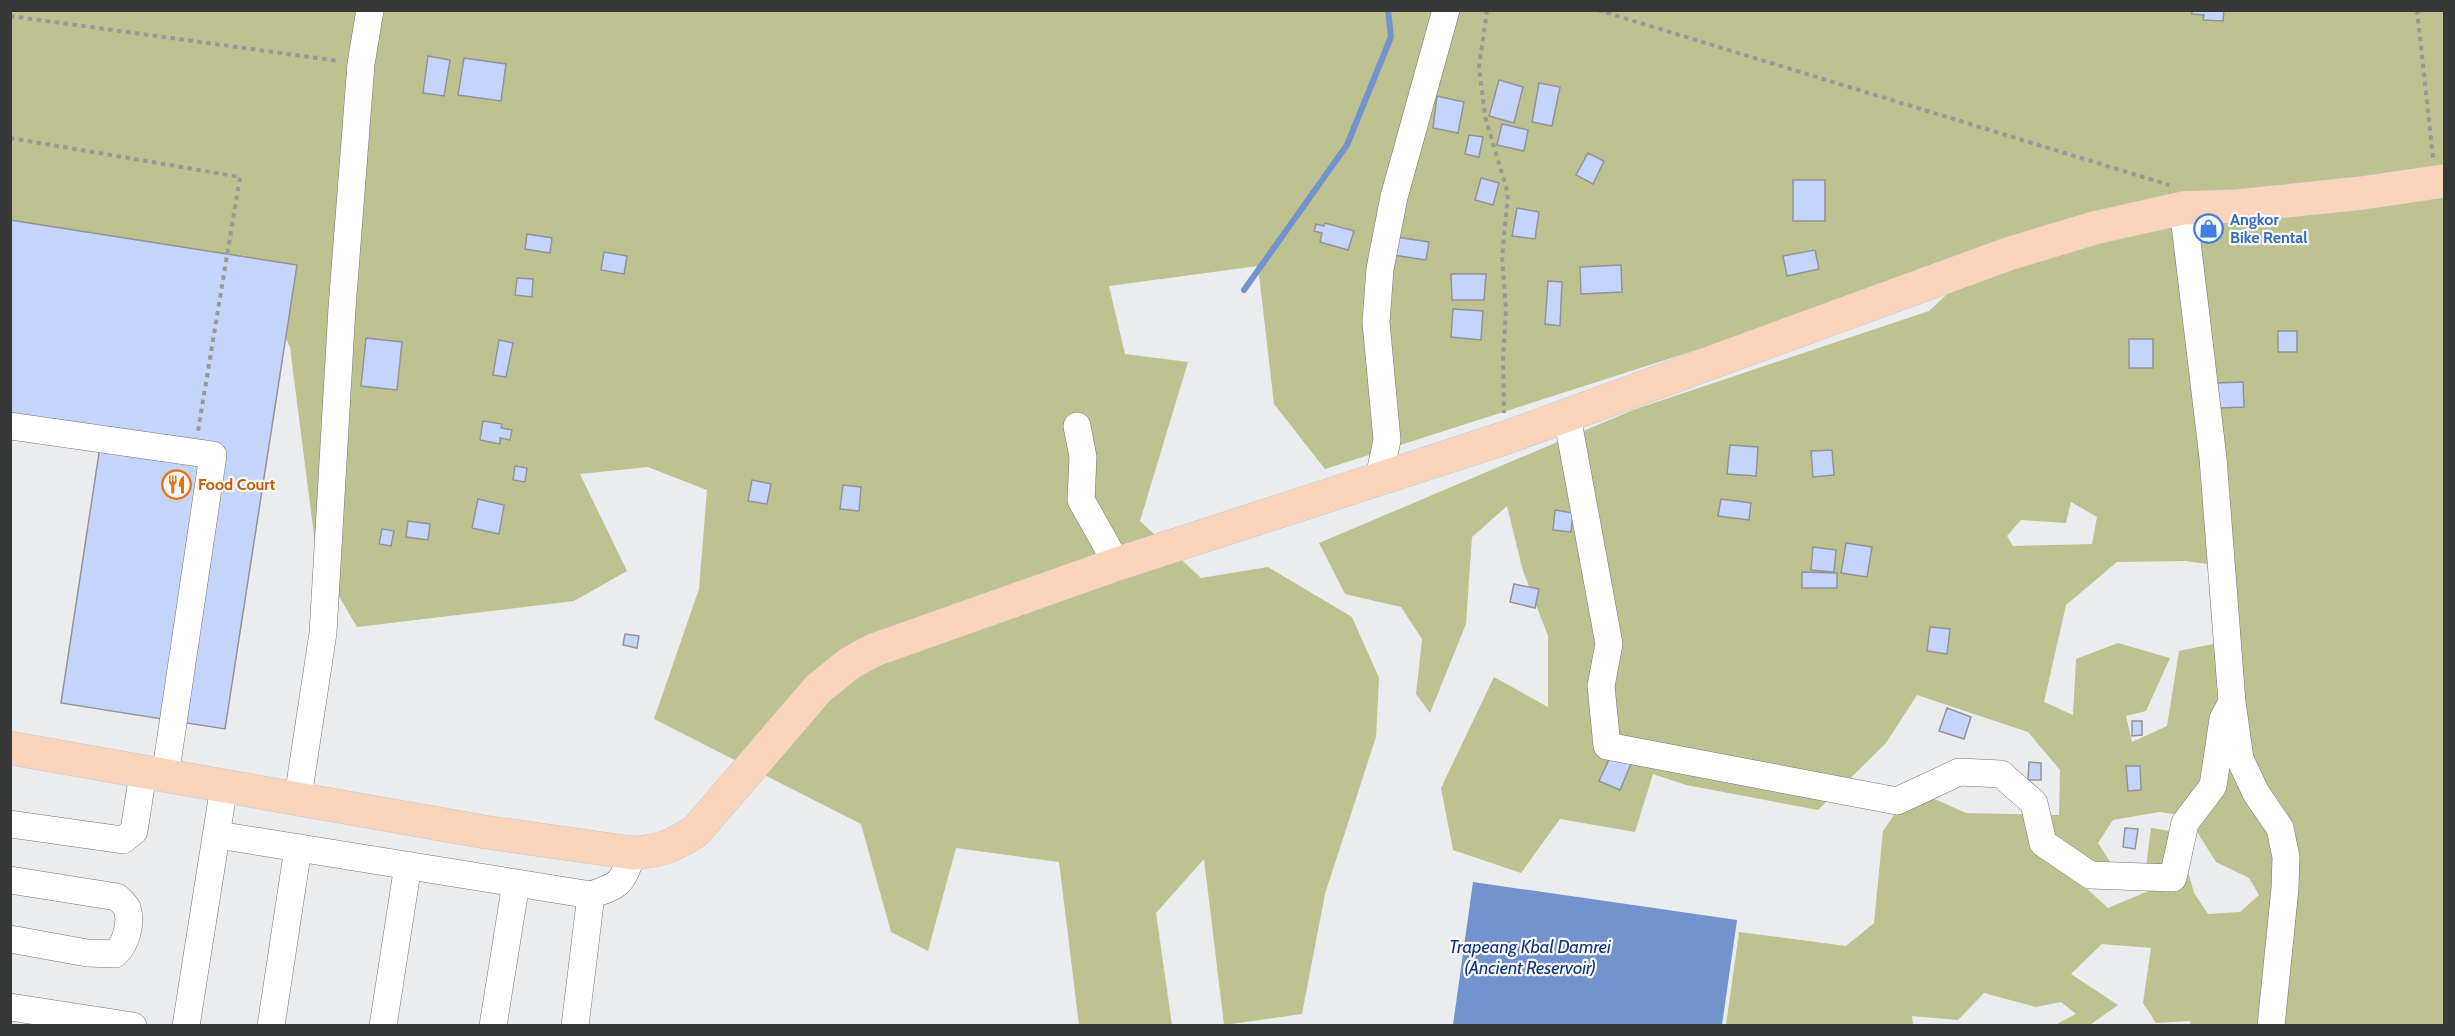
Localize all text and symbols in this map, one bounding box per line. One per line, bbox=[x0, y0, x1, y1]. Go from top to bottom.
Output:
place label: Angkor Bike Rental bbox=[2230, 210, 2307, 247]
shop icon: Angkor Bike Rental bbox=[2193, 212, 2225, 244]
restaurant icon: Food Court bbox=[161, 468, 193, 500]
place label: Food Court bbox=[198, 475, 276, 494]
water label: Trapeang Kbal Damrei (Ancient Reservoir) bbox=[1449, 936, 1612, 979]

